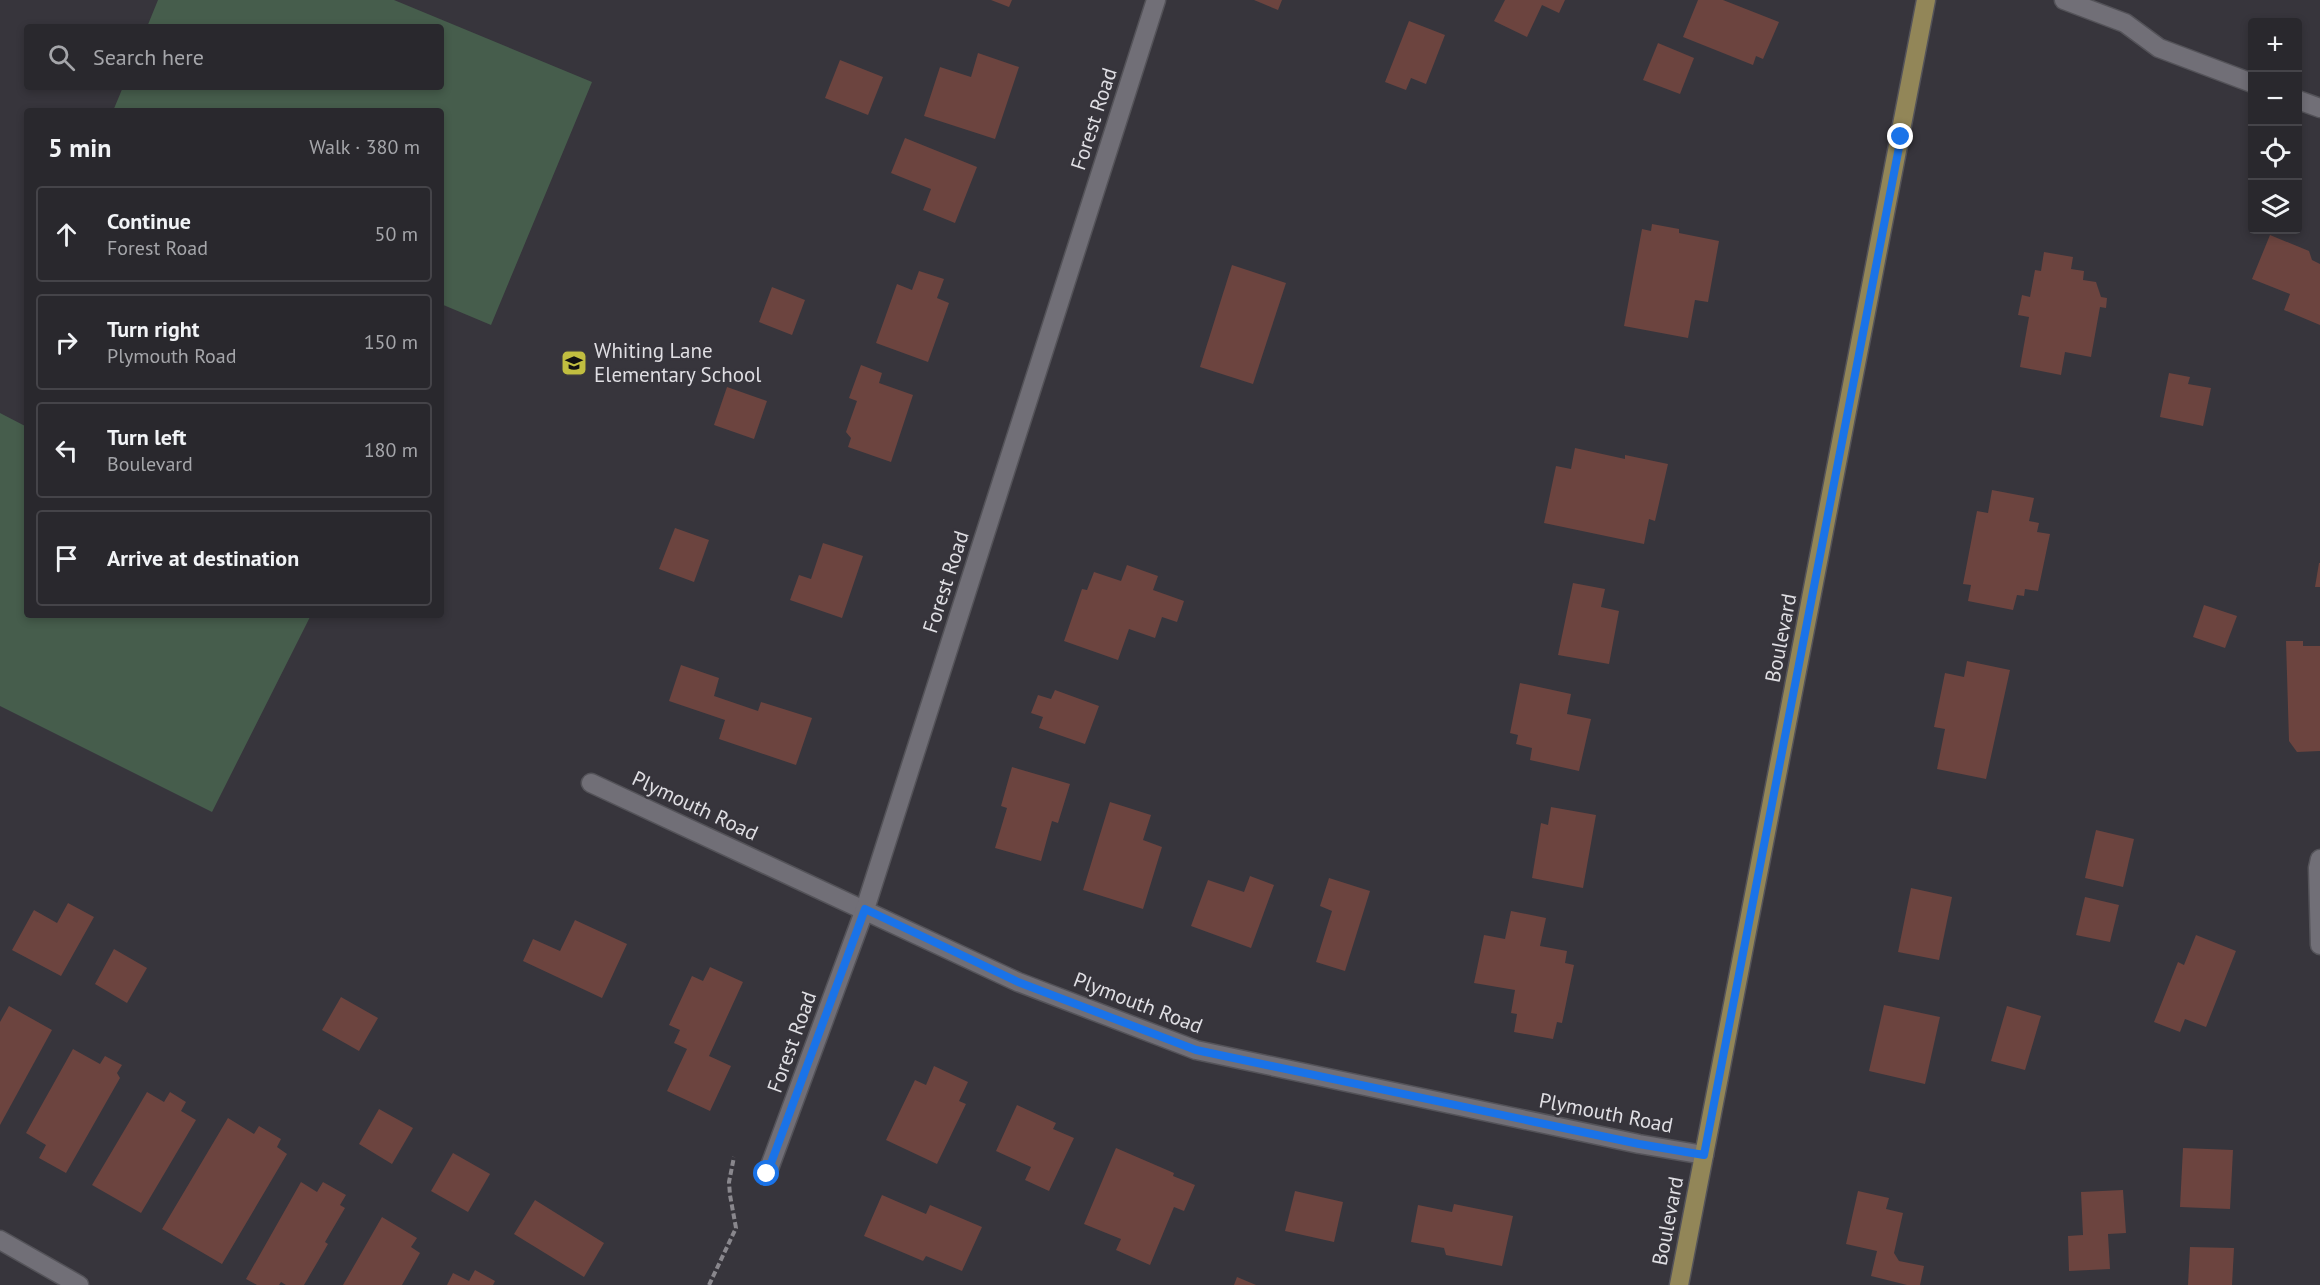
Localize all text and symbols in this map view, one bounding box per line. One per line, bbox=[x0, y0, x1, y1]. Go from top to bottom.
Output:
map controls bbox=[2248, 18, 2302, 234]
button: + bbox=[2248, 18, 2302, 72]
search box bbox=[24, 24, 444, 90]
icon: search bbox=[45, 41, 78, 74]
text: Search here bbox=[93, 43, 204, 71]
street label: Forest Road bbox=[1064, 64, 1123, 173]
button: − bbox=[2248, 72, 2302, 126]
route end bbox=[1887, 123, 1913, 149]
button: locate bbox=[2248, 126, 2302, 180]
text: 5 min bbox=[48, 131, 111, 164]
text: Walk · 380 m bbox=[309, 134, 420, 160]
button: layers bbox=[2248, 180, 2302, 234]
text: Continue bbox=[107, 207, 191, 235]
icon: ahead bbox=[50, 218, 83, 251]
text: 50 m bbox=[375, 221, 418, 247]
text: Forest Road bbox=[107, 235, 208, 261]
text: Turn right bbox=[107, 315, 199, 343]
icon: right bbox=[50, 326, 83, 359]
text: 150 m bbox=[364, 329, 418, 355]
place label: Whiting Lane Elementary School bbox=[594, 337, 761, 388]
text: Plymouth Road bbox=[107, 343, 236, 369]
school or university icon: Whiting Lane Elementary School bbox=[559, 348, 589, 378]
text: Turn left bbox=[107, 423, 187, 451]
icon: left bbox=[50, 434, 83, 467]
text: 180 m bbox=[364, 437, 418, 463]
text: Boulevard bbox=[107, 451, 193, 477]
street label: Forest Road bbox=[916, 527, 975, 636]
icon: arrive bbox=[50, 542, 83, 575]
text: Arrive at destination bbox=[107, 544, 299, 572]
street label: Boulevard bbox=[1759, 591, 1802, 685]
street label: Plymouth Road bbox=[628, 765, 763, 847]
street label: Plymouth Road bbox=[1070, 966, 1206, 1039]
street label: Forest Road bbox=[761, 987, 822, 1096]
street label: Plymouth Road bbox=[1537, 1086, 1675, 1139]
route start bbox=[753, 1160, 779, 1186]
street label: Boulevard bbox=[1646, 1174, 1689, 1268]

